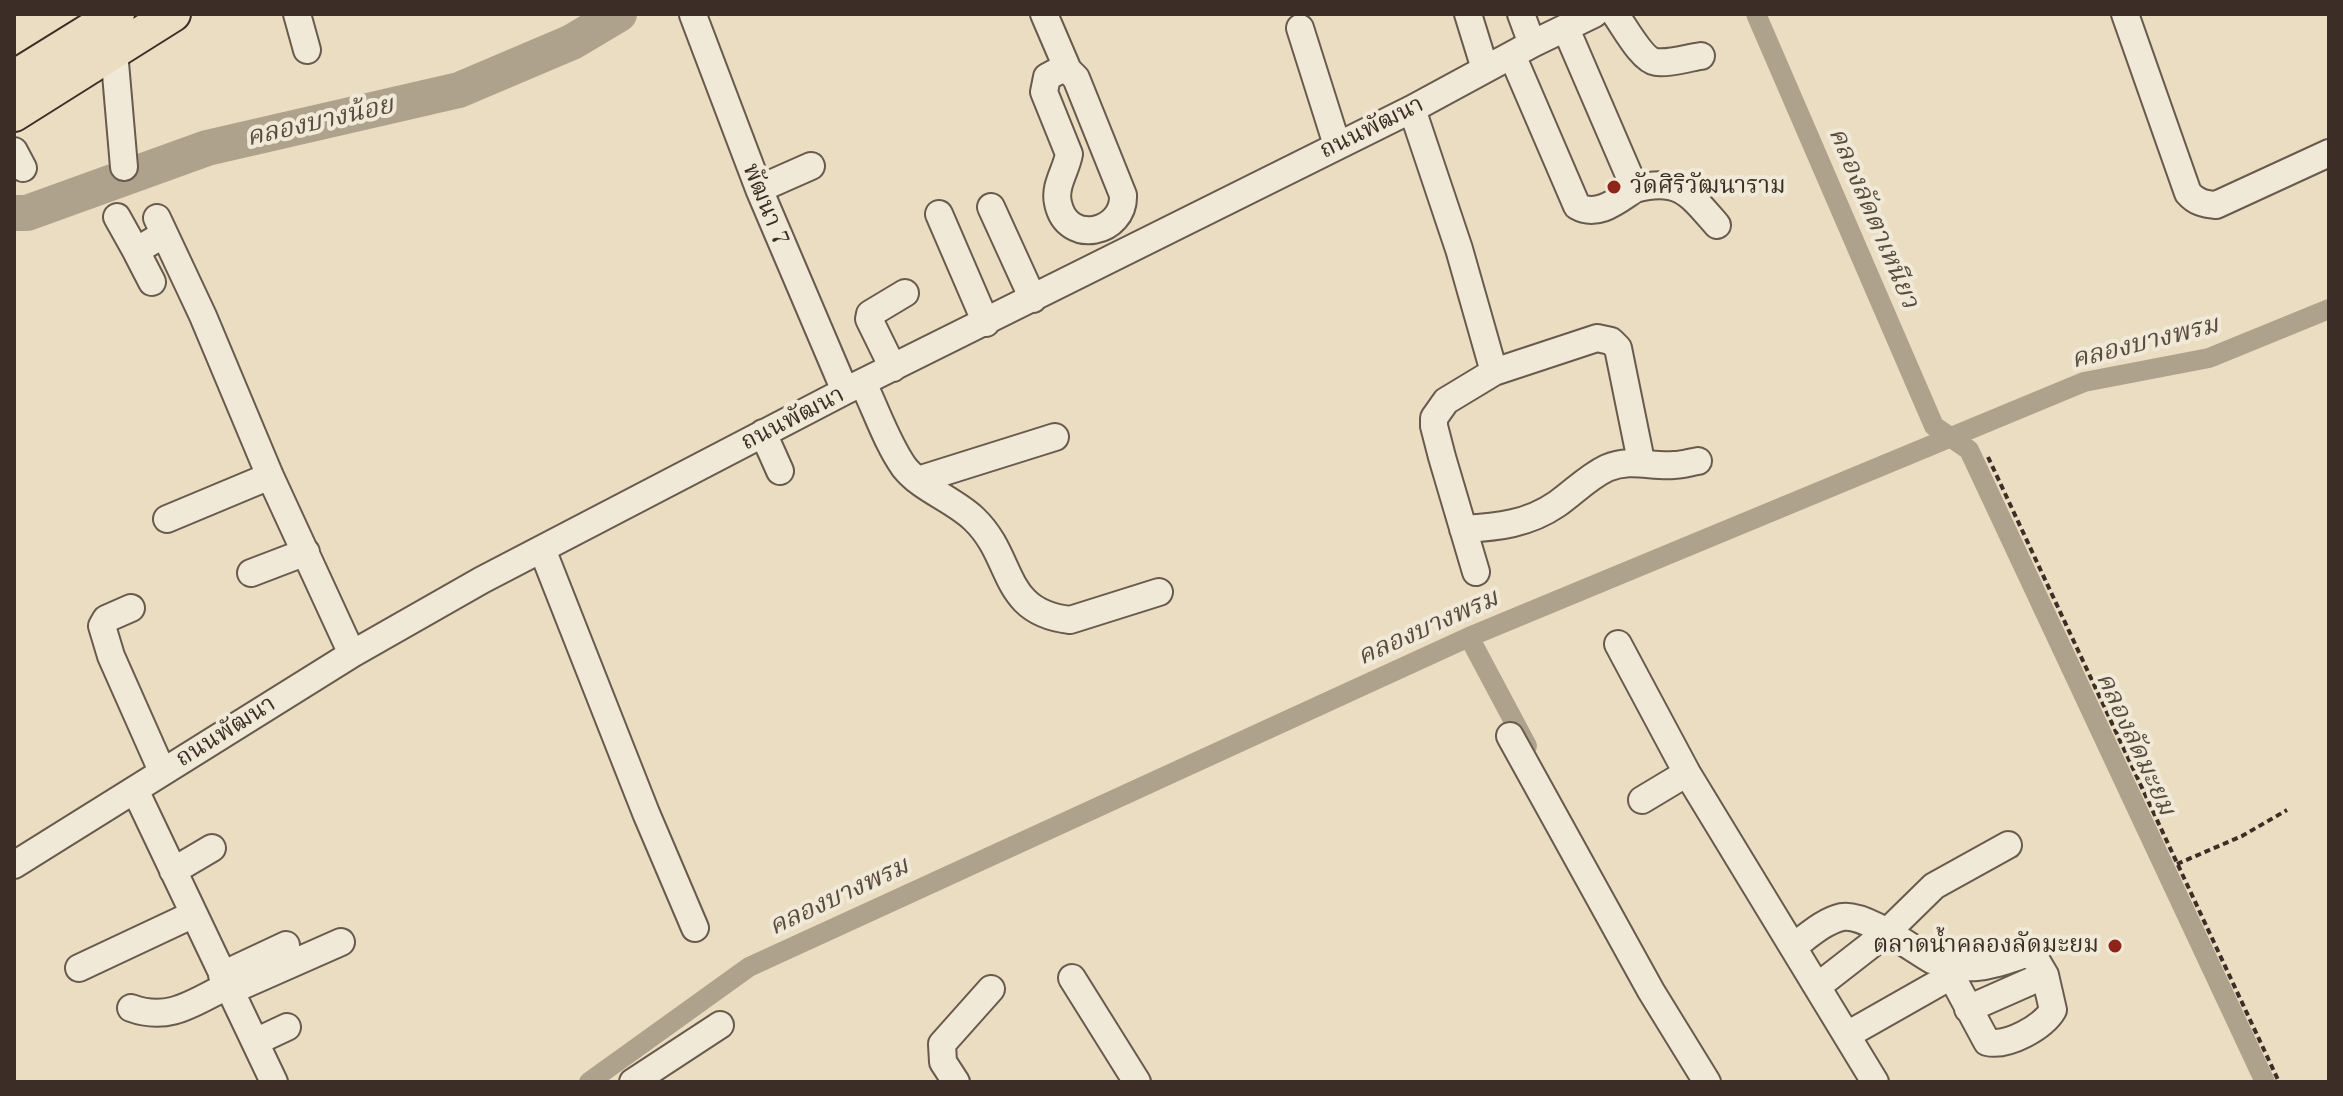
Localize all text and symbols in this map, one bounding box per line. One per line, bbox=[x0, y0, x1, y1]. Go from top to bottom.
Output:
water label: คลองบางน้อย bbox=[243, 90, 397, 154]
street label: ถนนพัฒนา bbox=[1315, 90, 1429, 166]
water label: คลองลัดตาเหนียว bbox=[1821, 123, 1925, 313]
street label: พัฒนา 7 bbox=[735, 159, 795, 251]
place label: วัดศิริวัฒนาราม bbox=[1630, 173, 1786, 201]
marker: วัดศิริวัฒนาราม bbox=[1605, 178, 1623, 196]
water label: คลองบางพรม bbox=[2068, 310, 2222, 376]
street label: ถนนพัฒนา bbox=[736, 381, 850, 457]
water label: คลองบางพรม bbox=[1353, 583, 1503, 673]
water label: คลองลัดมะยม bbox=[2088, 667, 2182, 821]
street label: ถนนพัฒนา bbox=[171, 690, 281, 774]
water label: คลองบางพรม bbox=[764, 851, 914, 943]
place label: ตลาดน้ำคลองลัดมะยม bbox=[1873, 932, 2099, 960]
marker: ตลาดน้ำคลองลัดมะยม bbox=[2106, 937, 2124, 955]

